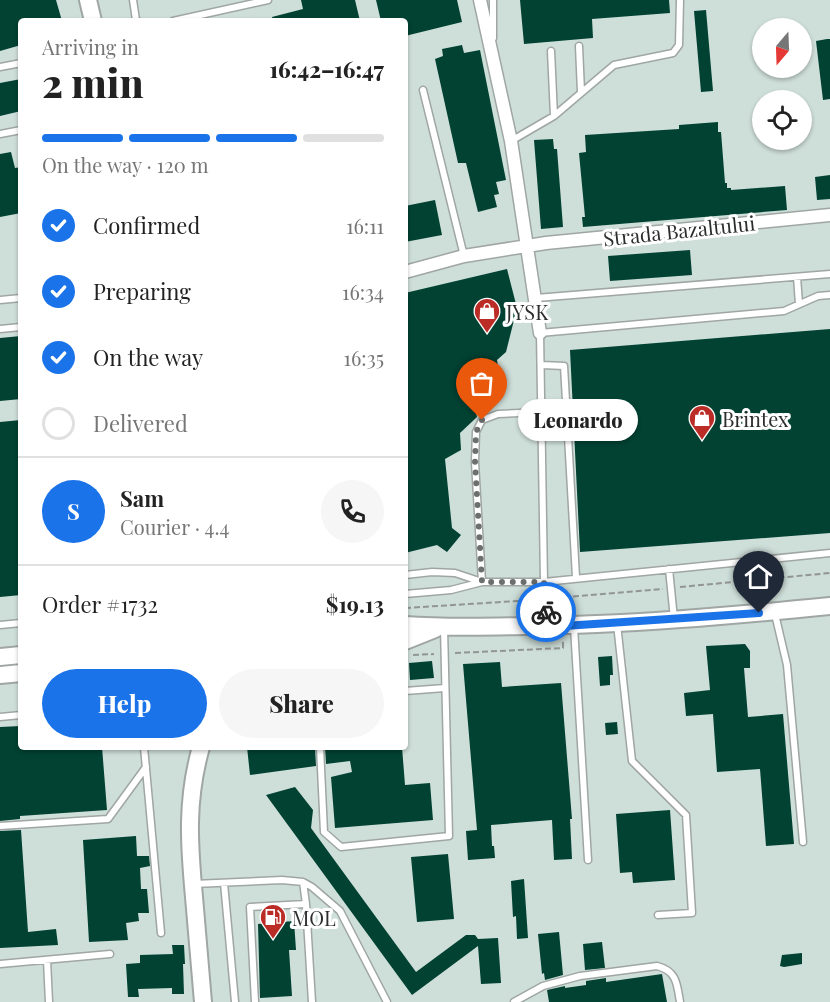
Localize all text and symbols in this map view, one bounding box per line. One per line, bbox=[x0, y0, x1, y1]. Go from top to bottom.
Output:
north arrow bbox=[752, 18, 812, 78]
map controls bbox=[752, 18, 812, 150]
text: Arriving in bbox=[42, 33, 139, 60]
text: 16:42–16:47 bbox=[270, 54, 384, 84]
text: 2 min bbox=[42, 56, 144, 108]
button: locate bbox=[752, 90, 812, 150]
text: On the way · 120 m bbox=[42, 151, 209, 178]
icon: check bbox=[42, 209, 75, 242]
street label: Strada Bazaltului bbox=[602, 209, 756, 251]
text: Confirmed bbox=[93, 210, 200, 240]
text: 16:11 bbox=[346, 212, 384, 239]
icon: check bbox=[42, 275, 75, 308]
text: Preparing bbox=[93, 276, 191, 306]
text: 16:34 bbox=[342, 278, 384, 305]
shop icon: JYSK bbox=[472, 296, 502, 334]
place label: JYSK bbox=[505, 298, 549, 325]
icon: check bbox=[42, 341, 75, 374]
text: On the way bbox=[93, 342, 203, 372]
text: 16:35 bbox=[344, 344, 384, 371]
pin bbox=[456, 358, 507, 420]
icon: bag bbox=[465, 367, 498, 400]
callout: Leonardo bbox=[518, 399, 638, 441]
shop icon: Brintex bbox=[687, 403, 717, 441]
place label: Brintex bbox=[722, 405, 789, 432]
text: Leonardo bbox=[533, 406, 623, 433]
text: Delivered bbox=[93, 408, 188, 438]
button: phone bbox=[321, 480, 384, 543]
text: Sam bbox=[120, 483, 164, 513]
text: S bbox=[67, 496, 80, 526]
text: Courier · 4.4 bbox=[120, 513, 229, 540]
pin bbox=[733, 551, 784, 613]
icon: home bbox=[742, 560, 775, 593]
courier bbox=[516, 582, 576, 642]
text: Order #1732 bbox=[42, 589, 158, 619]
text: $19.13 bbox=[326, 589, 384, 619]
icon: bike bbox=[530, 596, 563, 629]
button: Help bbox=[42, 669, 207, 738]
button: Share bbox=[219, 669, 384, 738]
fuel station icon: MOL bbox=[258, 902, 288, 940]
place label: MOL bbox=[292, 904, 336, 931]

